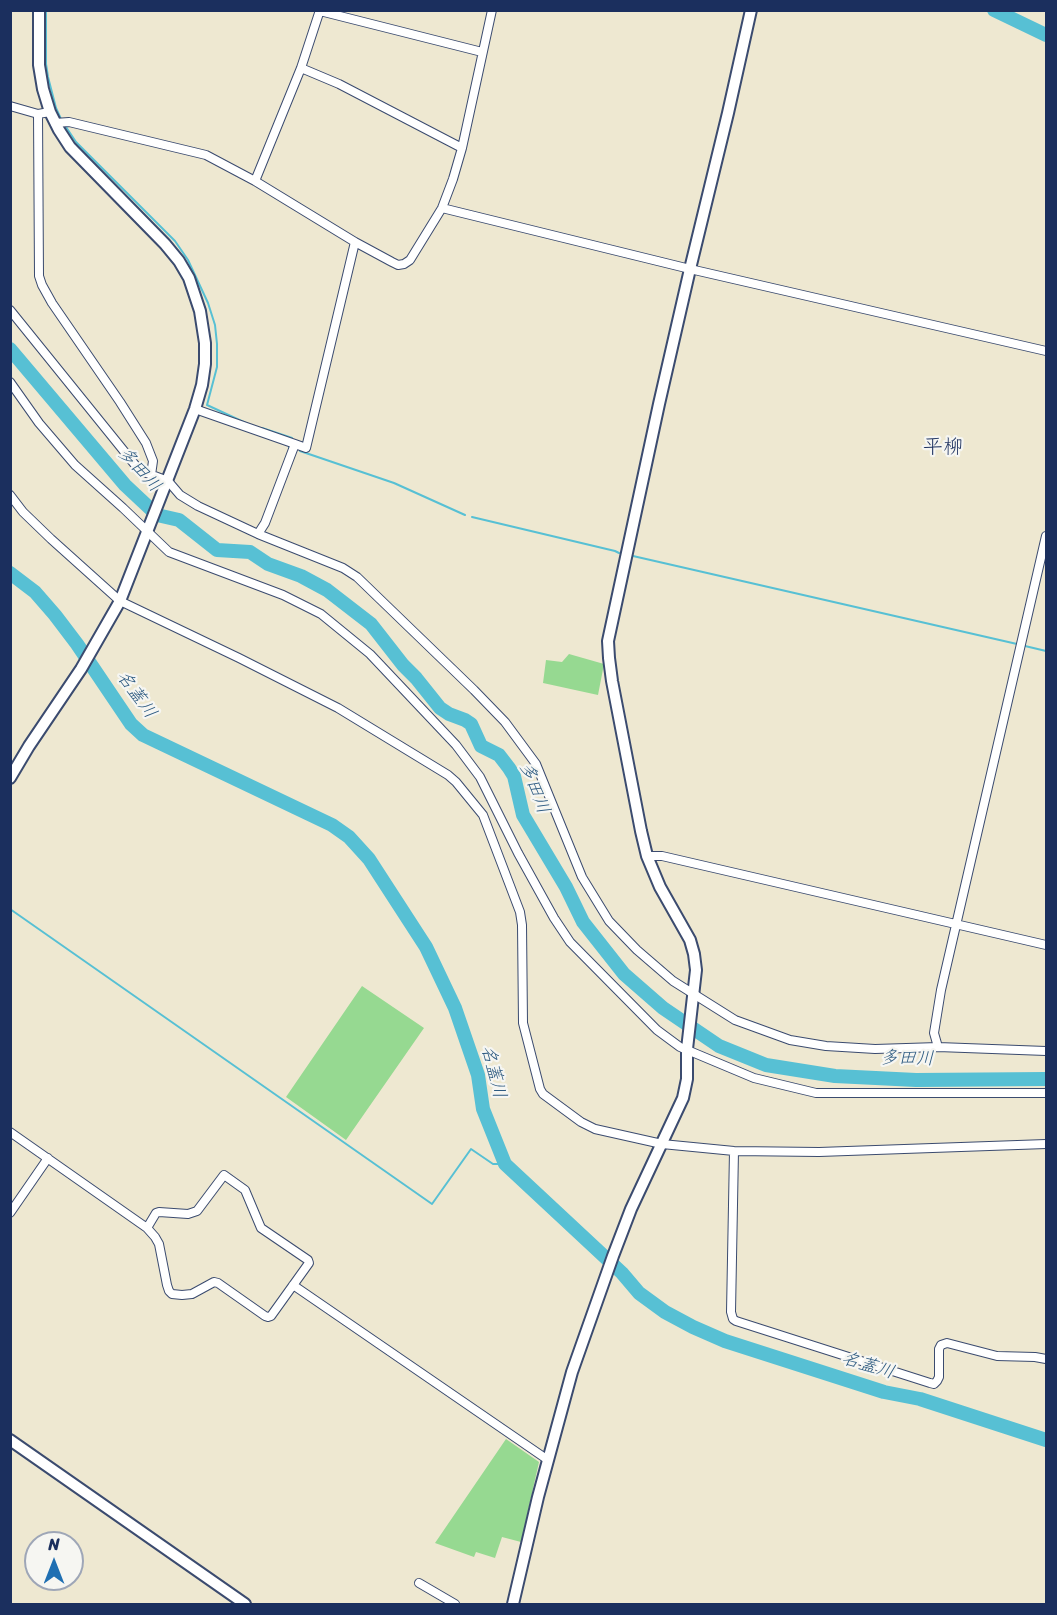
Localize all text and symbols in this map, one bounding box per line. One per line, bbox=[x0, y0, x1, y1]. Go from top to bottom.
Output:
district label: 平柳 bbox=[923, 436, 963, 460]
water label: 多田川 bbox=[113, 443, 165, 497]
water label: 名蓋川 bbox=[111, 667, 161, 723]
water label: 多田川 bbox=[514, 759, 554, 817]
water label: 名蓋川 bbox=[476, 1043, 510, 1101]
water label: 多田川 bbox=[880, 1048, 934, 1070]
water label: 名蓋川 bbox=[839, 1348, 897, 1384]
text: N bbox=[48, 1530, 60, 1559]
north arrow bbox=[24, 1531, 84, 1591]

